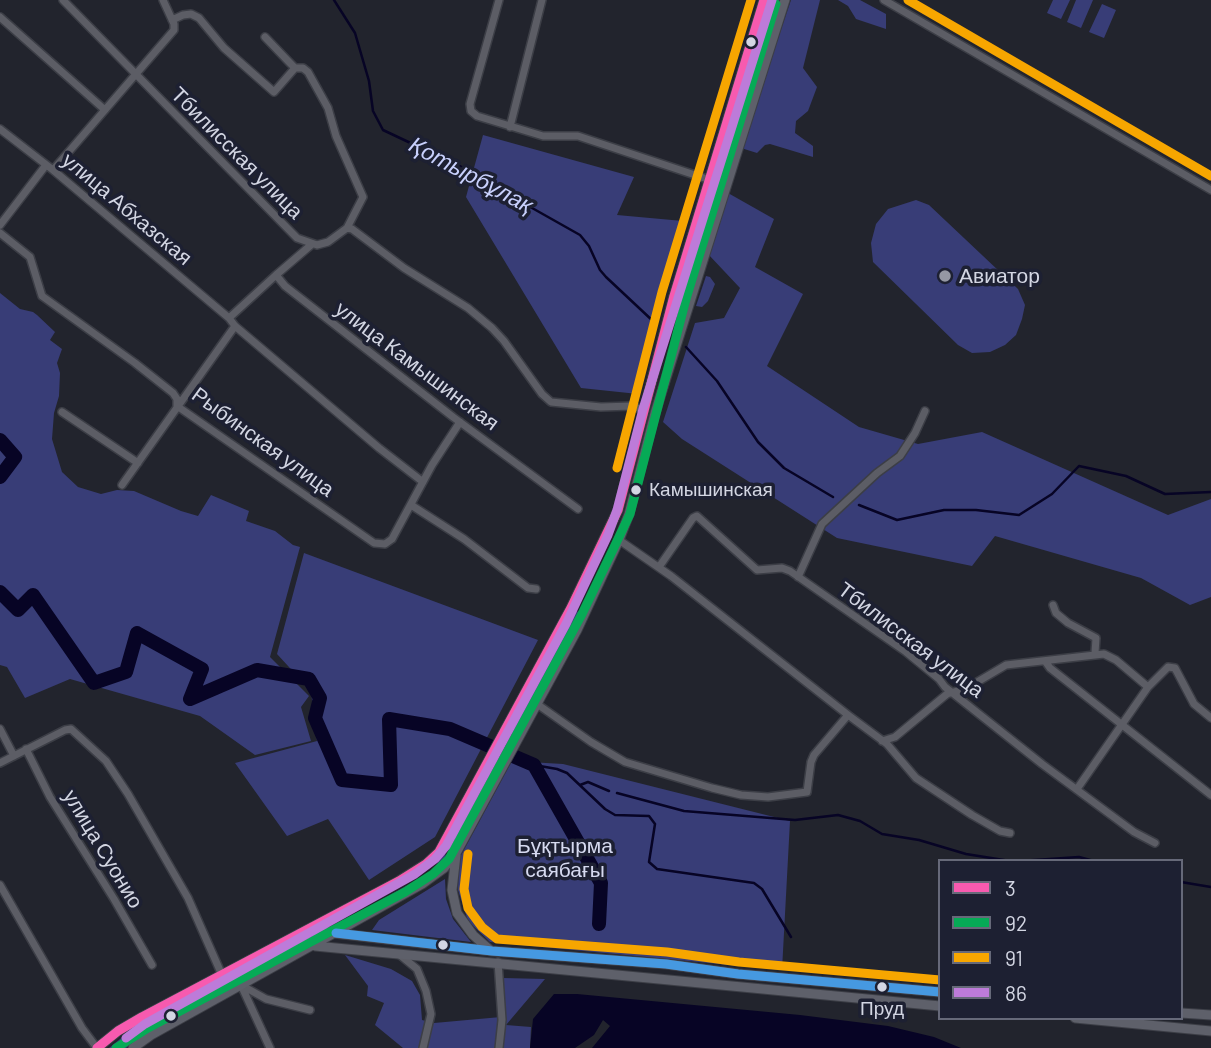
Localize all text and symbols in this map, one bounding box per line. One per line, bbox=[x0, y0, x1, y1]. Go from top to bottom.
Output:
unlabelled marker bbox=[744, 35, 758, 49]
street label: Тбилисская улица bbox=[166, 82, 308, 224]
water label: Қотырбұлақ bbox=[404, 131, 538, 219]
street label: улица Абхазская bbox=[57, 147, 197, 271]
place label: Авиатор bbox=[959, 263, 1040, 289]
marker: Авиатор bbox=[937, 268, 953, 284]
street label: улица Камышинская bbox=[330, 296, 504, 436]
street label: Рыбинская улица bbox=[187, 382, 339, 502]
place label: Камышинская bbox=[649, 479, 773, 501]
marker: Камышинская bbox=[629, 483, 643, 497]
street label: Тбилисская улица bbox=[833, 577, 989, 703]
street label: улица Суонио bbox=[58, 785, 148, 913]
park label: Бұқтырма саябағы bbox=[517, 833, 613, 883]
legend bbox=[938, 859, 1183, 1020]
text: 3 bbox=[1005, 875, 1016, 900]
text: 92 bbox=[1005, 910, 1027, 935]
unlabelled marker bbox=[436, 938, 450, 952]
text: 91 bbox=[1005, 945, 1023, 970]
marker: Пруд bbox=[875, 980, 889, 994]
text: 86 bbox=[1005, 980, 1027, 1005]
place label: Пруд bbox=[860, 998, 904, 1020]
unlabelled marker bbox=[164, 1009, 178, 1023]

